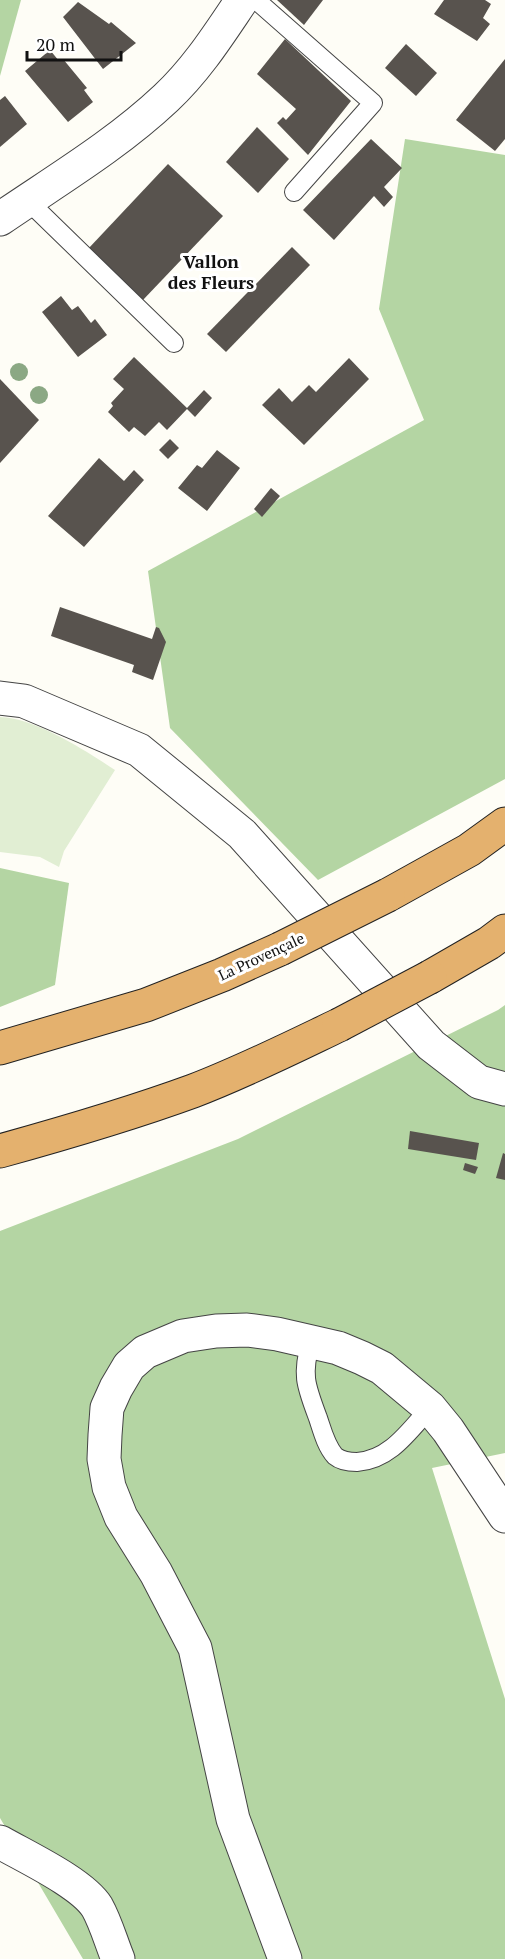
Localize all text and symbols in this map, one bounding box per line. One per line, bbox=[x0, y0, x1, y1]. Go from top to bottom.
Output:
scale bar bbox=[27, 24, 122, 62]
text: 20 m bbox=[36, 32, 76, 56]
district label: Vallon des Fleurs bbox=[168, 249, 254, 294]
street label: La Provençale bbox=[215, 927, 307, 985]

